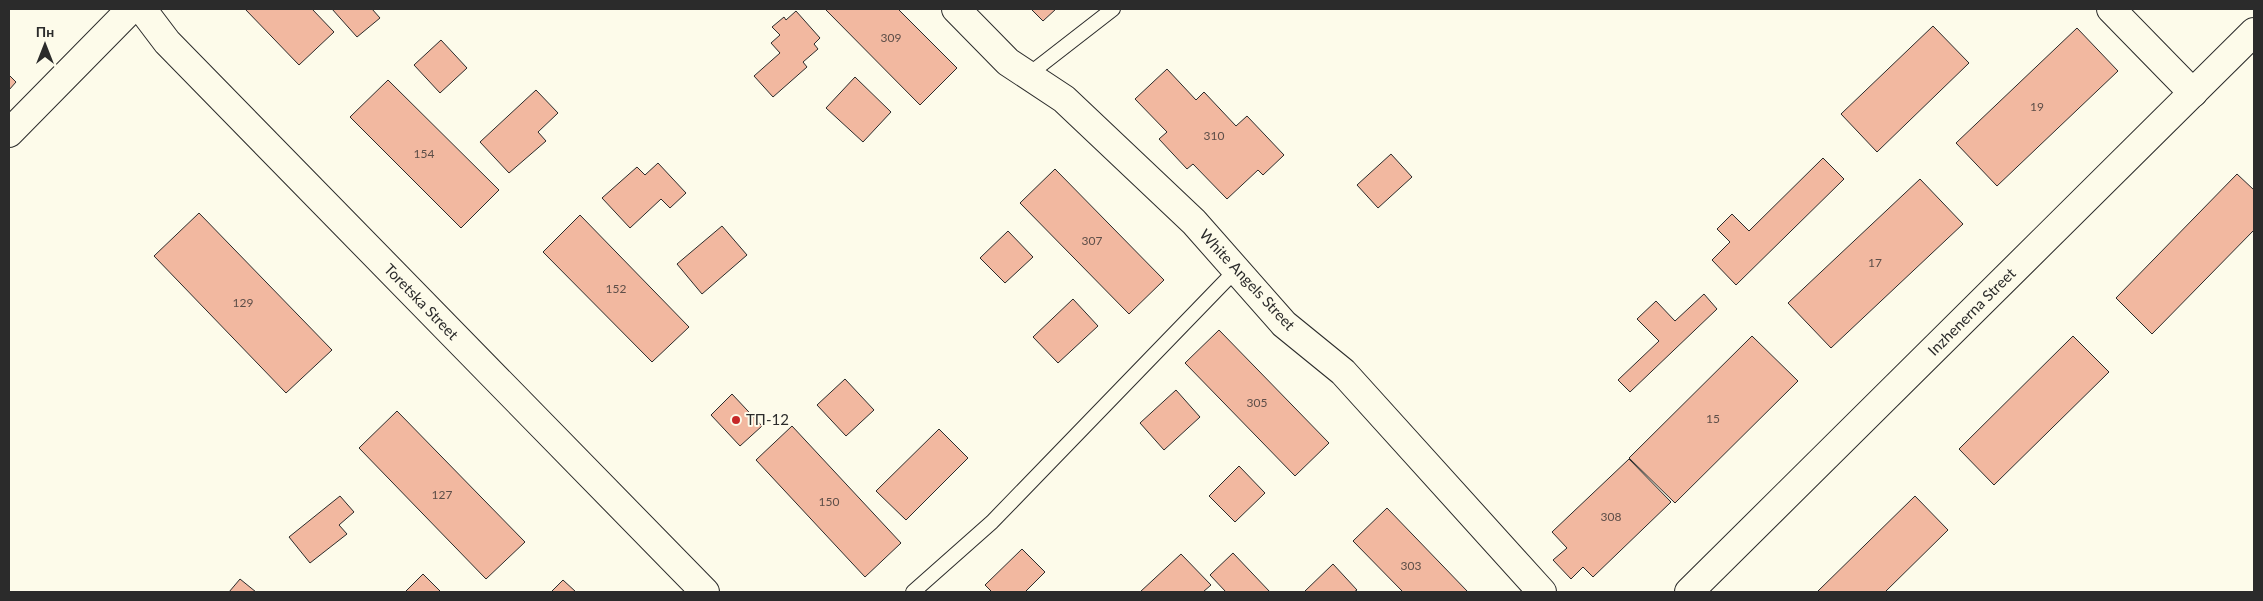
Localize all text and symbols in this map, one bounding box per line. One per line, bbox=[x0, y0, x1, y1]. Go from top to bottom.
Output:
north arrow bbox=[20, 20, 70, 70]
text: Пн bbox=[36, 23, 54, 40]
house number: 309 bbox=[881, 30, 901, 45]
house number: 19 bbox=[2030, 99, 2044, 114]
house number: 310 bbox=[1204, 128, 1224, 143]
house number: 154 bbox=[414, 146, 434, 161]
street label: White Angels Street bbox=[1196, 225, 1300, 334]
house number: 307 bbox=[1082, 233, 1102, 248]
house number: 17 bbox=[1868, 255, 1882, 270]
street label: Toretska Street bbox=[381, 260, 463, 344]
street label: Inzhenerna Street bbox=[1924, 263, 2019, 359]
house number: 152 bbox=[606, 281, 626, 296]
house number: 129 bbox=[233, 295, 253, 310]
house number: 305 bbox=[1247, 395, 1267, 410]
place label: ТП-12 bbox=[746, 410, 789, 428]
house number: 15 bbox=[1706, 411, 1720, 426]
marker: ТП-12 bbox=[730, 414, 742, 426]
house number: 127 bbox=[432, 487, 452, 502]
house number: 150 bbox=[819, 494, 839, 509]
house number: 308 bbox=[1601, 509, 1621, 524]
house number: 303 bbox=[1401, 558, 1421, 573]

